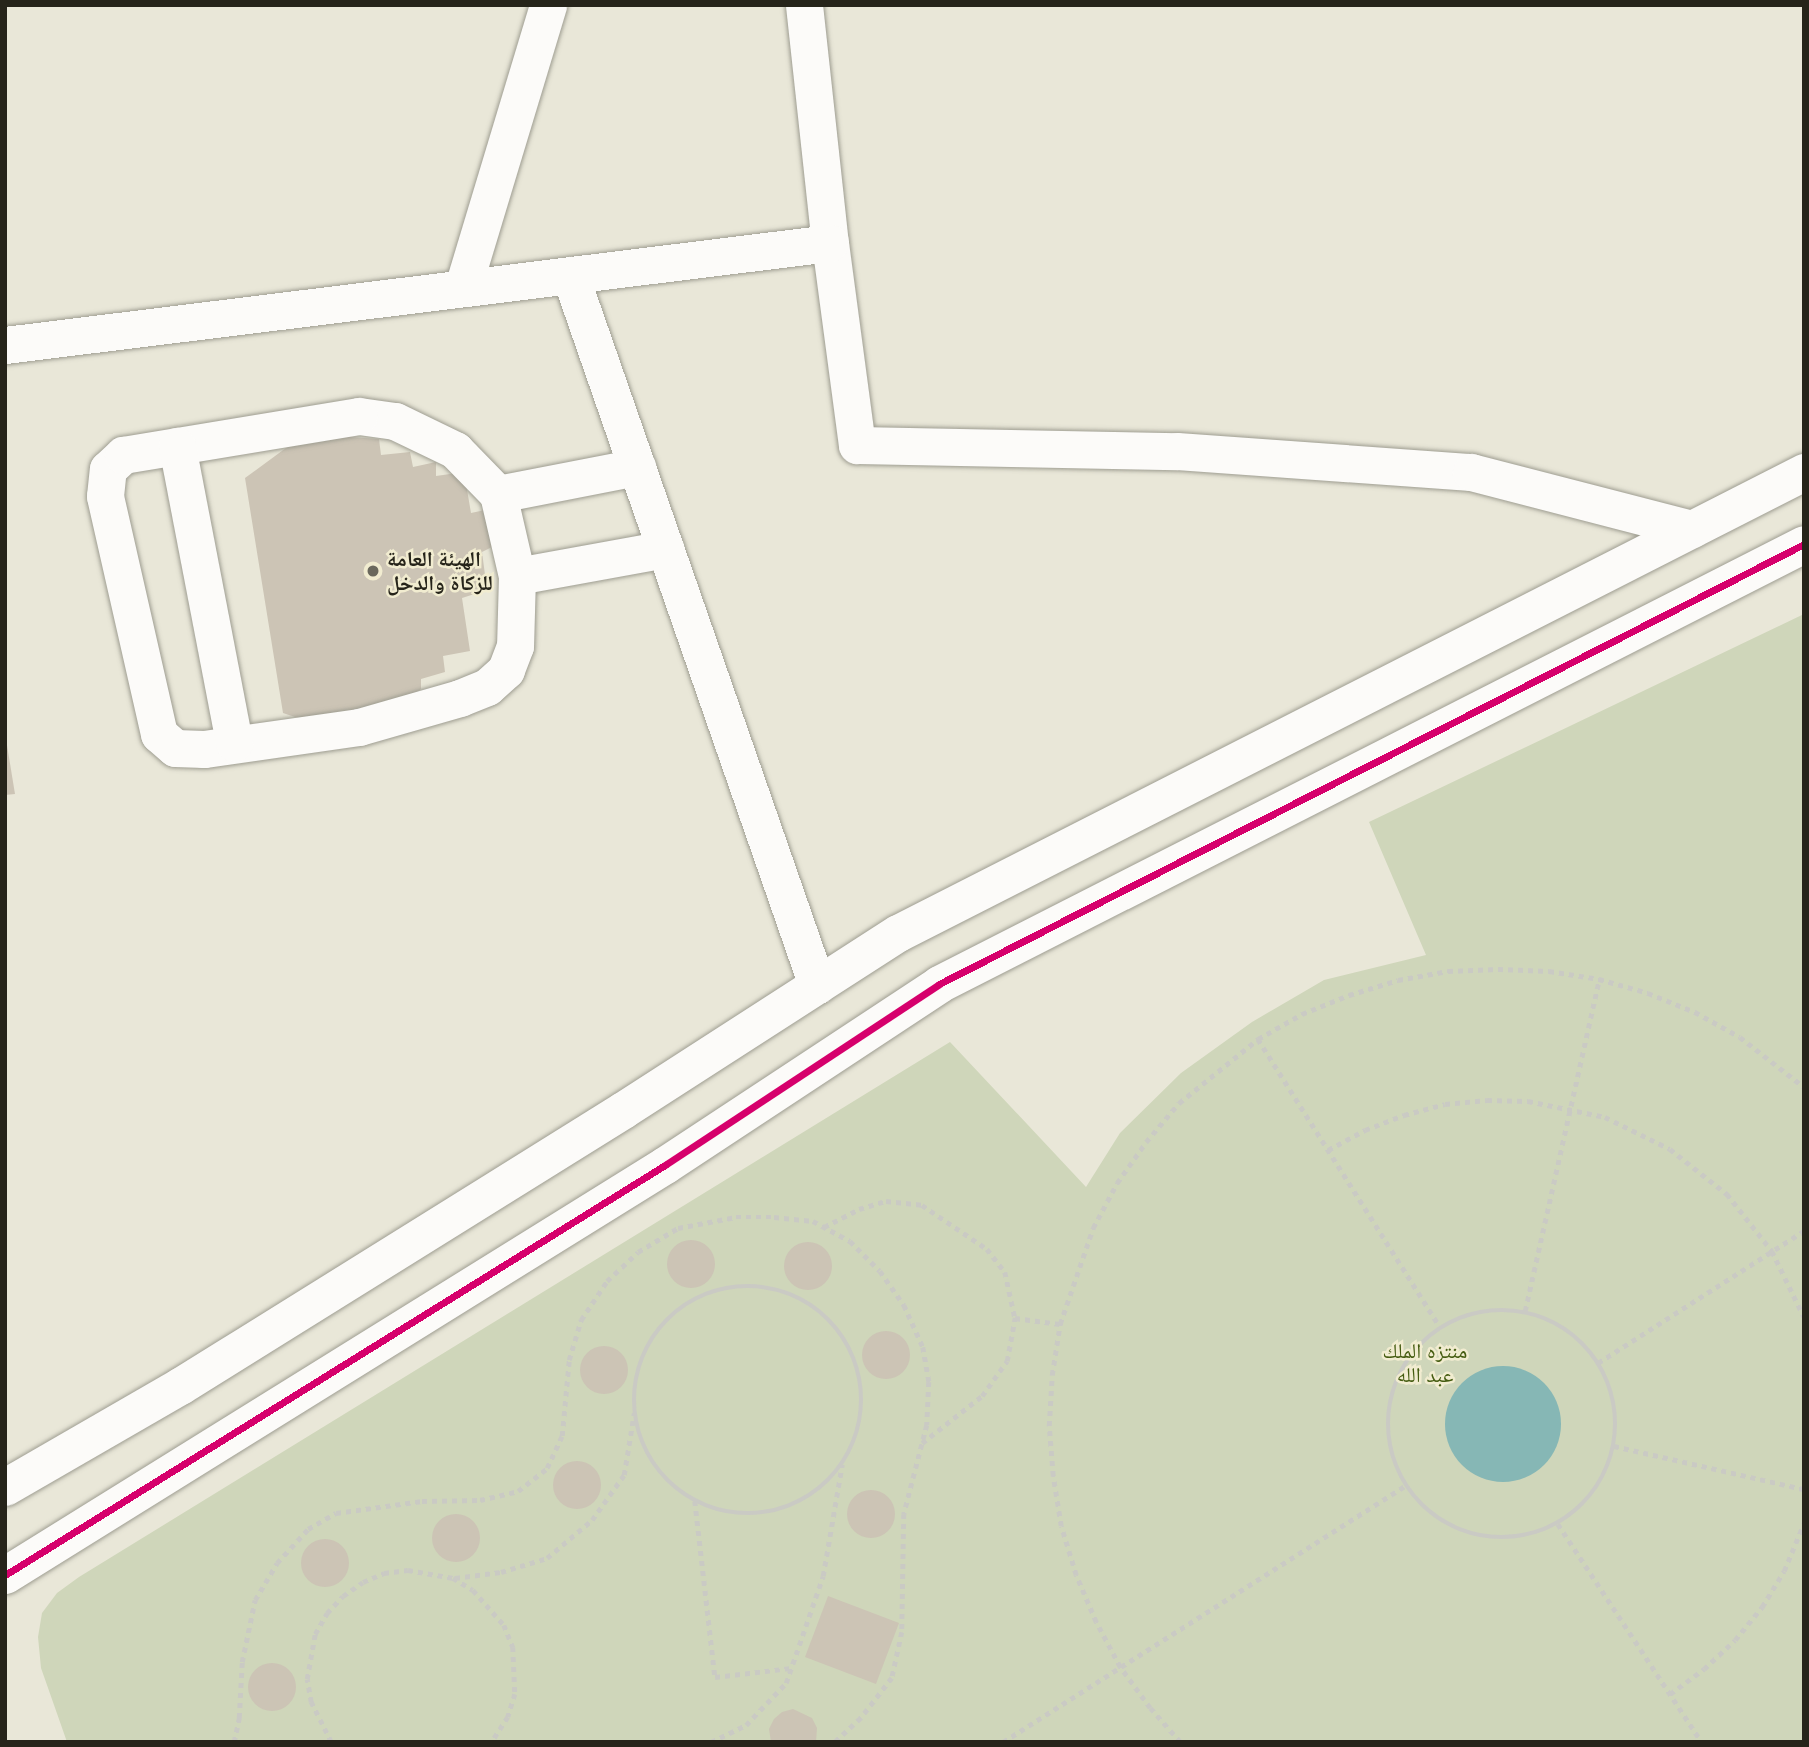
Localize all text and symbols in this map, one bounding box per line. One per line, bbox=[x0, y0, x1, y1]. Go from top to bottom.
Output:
place label: الهيئة العامة للزكاة والدخل bbox=[387, 546, 493, 596]
marker: الهيئة العامة للزكاة والدخل bbox=[365, 563, 381, 579]
park label: منتزه الملك عبد الله bbox=[1383, 1338, 1467, 1388]

